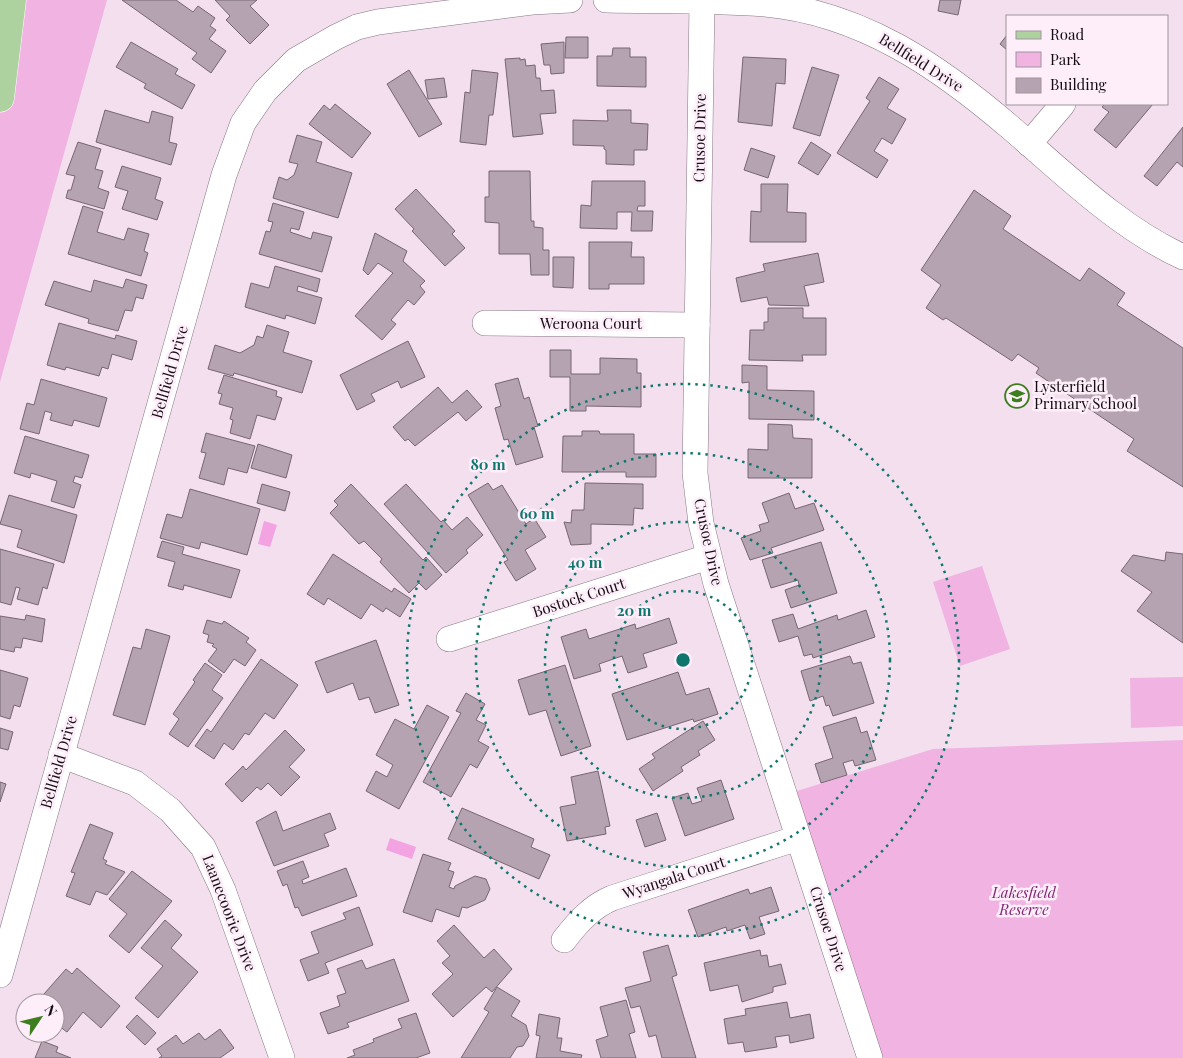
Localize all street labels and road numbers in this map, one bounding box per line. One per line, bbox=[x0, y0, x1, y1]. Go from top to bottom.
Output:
street label: Bellfield Drive bbox=[876, 28, 967, 96]
street label: Crusoe Drive bbox=[688, 93, 710, 182]
street label: Weroona Court bbox=[539, 313, 643, 333]
street label: Bellfield Drive bbox=[146, 323, 192, 420]
street label: Crusoe Drive bbox=[690, 496, 728, 587]
street label: Bostock Court bbox=[530, 572, 628, 621]
street label: Bellfield Drive bbox=[35, 713, 81, 810]
street label: Wyangala Court bbox=[619, 851, 728, 903]
street label: Laanecoorie Drive bbox=[199, 852, 261, 974]
street label: Crusoe Drive bbox=[806, 883, 852, 974]

